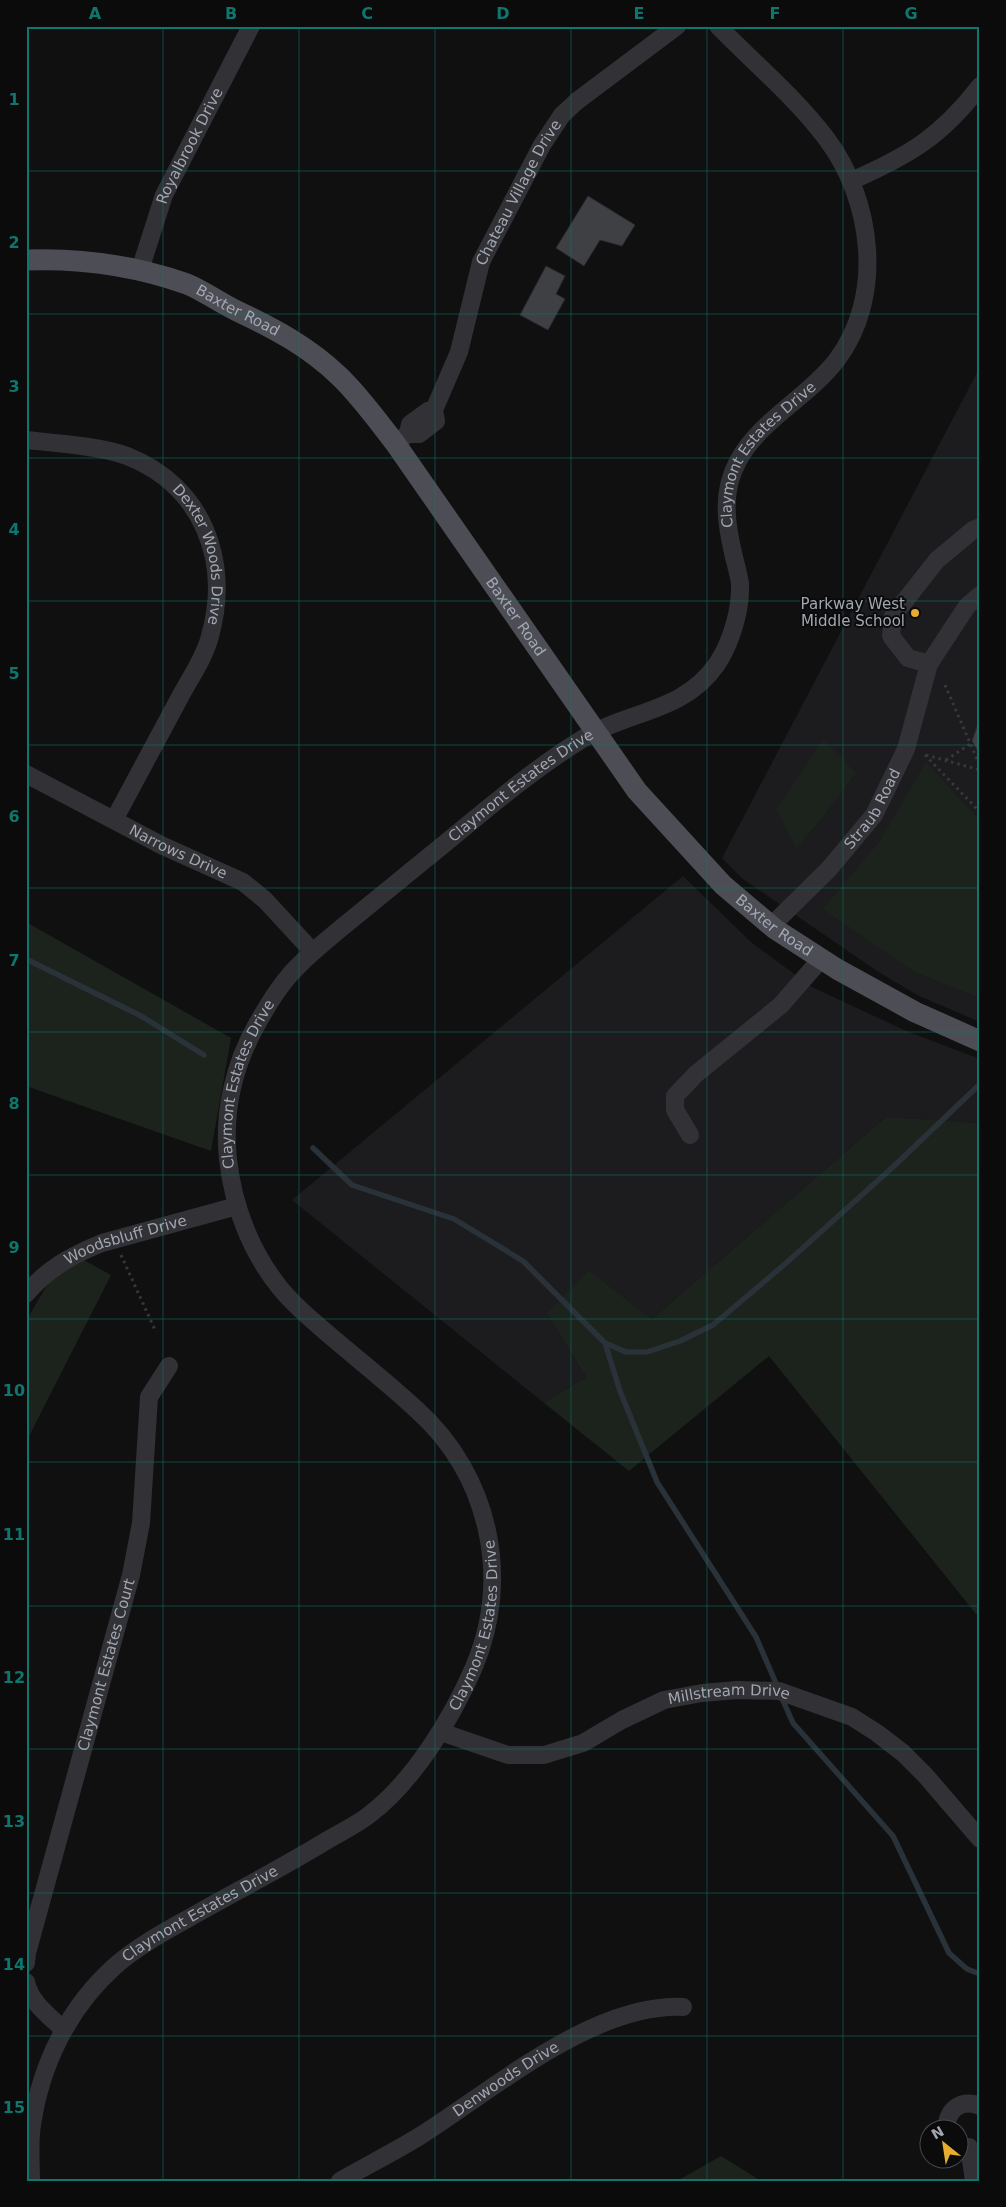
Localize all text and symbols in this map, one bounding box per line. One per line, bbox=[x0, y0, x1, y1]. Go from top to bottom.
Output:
text: A bbox=[89, 4, 102, 23]
text: B bbox=[225, 4, 237, 23]
text: C bbox=[361, 4, 373, 23]
text: D bbox=[496, 4, 510, 23]
text: E bbox=[634, 4, 644, 23]
text: F bbox=[770, 4, 780, 23]
text: G bbox=[904, 4, 918, 23]
street label: Royalbrook Drive bbox=[153, 85, 227, 206]
text: 1 bbox=[8, 90, 20, 109]
street label: Chateau Village Drive bbox=[472, 116, 565, 269]
text: 2 bbox=[8, 233, 20, 252]
street label: Baxter Road bbox=[193, 281, 283, 340]
text: 3 bbox=[8, 377, 20, 396]
street label: Claymont Estates Drive bbox=[718, 378, 820, 529]
street label: Dexter Woods Drive bbox=[169, 480, 226, 627]
text: 4 bbox=[8, 520, 20, 539]
street label: Baxter Road bbox=[482, 574, 549, 660]
place label: Parkway West Middle School bbox=[801, 595, 905, 630]
marker: Parkway West Middle School bbox=[909, 607, 921, 619]
text: 5 bbox=[8, 664, 20, 683]
street label: Claymont Estates Drive bbox=[445, 725, 597, 846]
street label: Straub Road bbox=[840, 766, 904, 853]
text: 6 bbox=[8, 807, 20, 826]
street label: Narrows Drive bbox=[126, 821, 230, 883]
street label: Baxter Road bbox=[732, 891, 816, 960]
text: 7 bbox=[8, 951, 20, 970]
street label: Claymont Estates Drive bbox=[218, 996, 278, 1170]
text: 8 bbox=[8, 1094, 20, 1113]
street label: Woodsbluff Drive bbox=[61, 1211, 189, 1268]
text: 9 bbox=[8, 1238, 20, 1257]
text: 10 bbox=[3, 1381, 25, 1400]
text: 11 bbox=[3, 1525, 25, 1544]
street label: Claymont Estates Drive bbox=[445, 1539, 501, 1714]
street label: Claymont Estates Court bbox=[74, 1576, 139, 1753]
text: 12 bbox=[3, 1668, 25, 1687]
street label: Millstream Drive bbox=[666, 1681, 793, 1708]
text: 13 bbox=[3, 1812, 25, 1831]
street label: Claymont Estates Drive bbox=[118, 1862, 281, 1966]
text: 14 bbox=[3, 1955, 25, 1974]
street label: Denwoods Drive bbox=[449, 2038, 562, 2120]
text: 15 bbox=[3, 2098, 25, 2117]
north arrow bbox=[918, 2120, 968, 2170]
text: N bbox=[928, 2123, 947, 2143]

